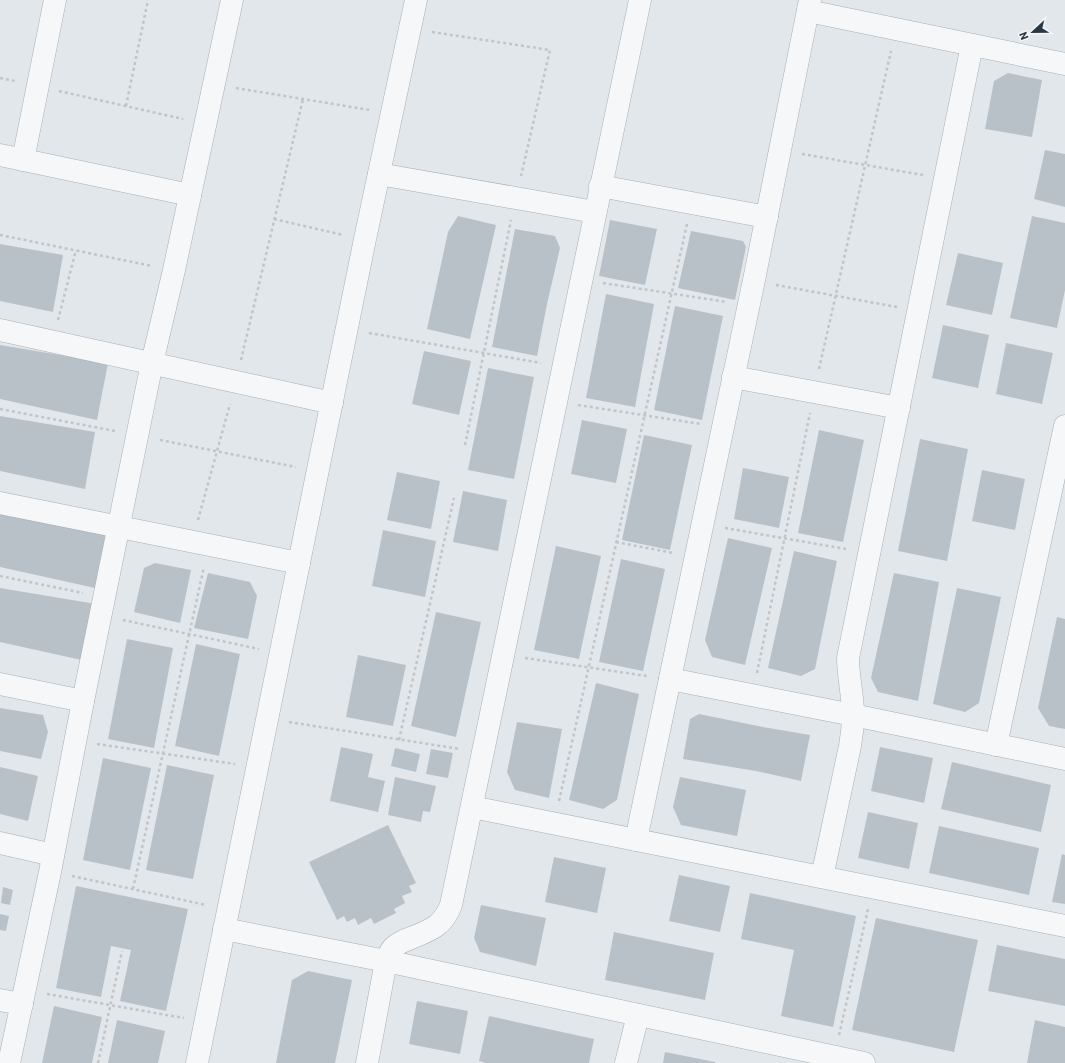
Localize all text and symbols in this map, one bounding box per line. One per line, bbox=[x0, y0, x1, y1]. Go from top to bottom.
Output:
north arrow bbox=[1013, 12, 1053, 52]
text: N bbox=[1016, 30, 1031, 42]

